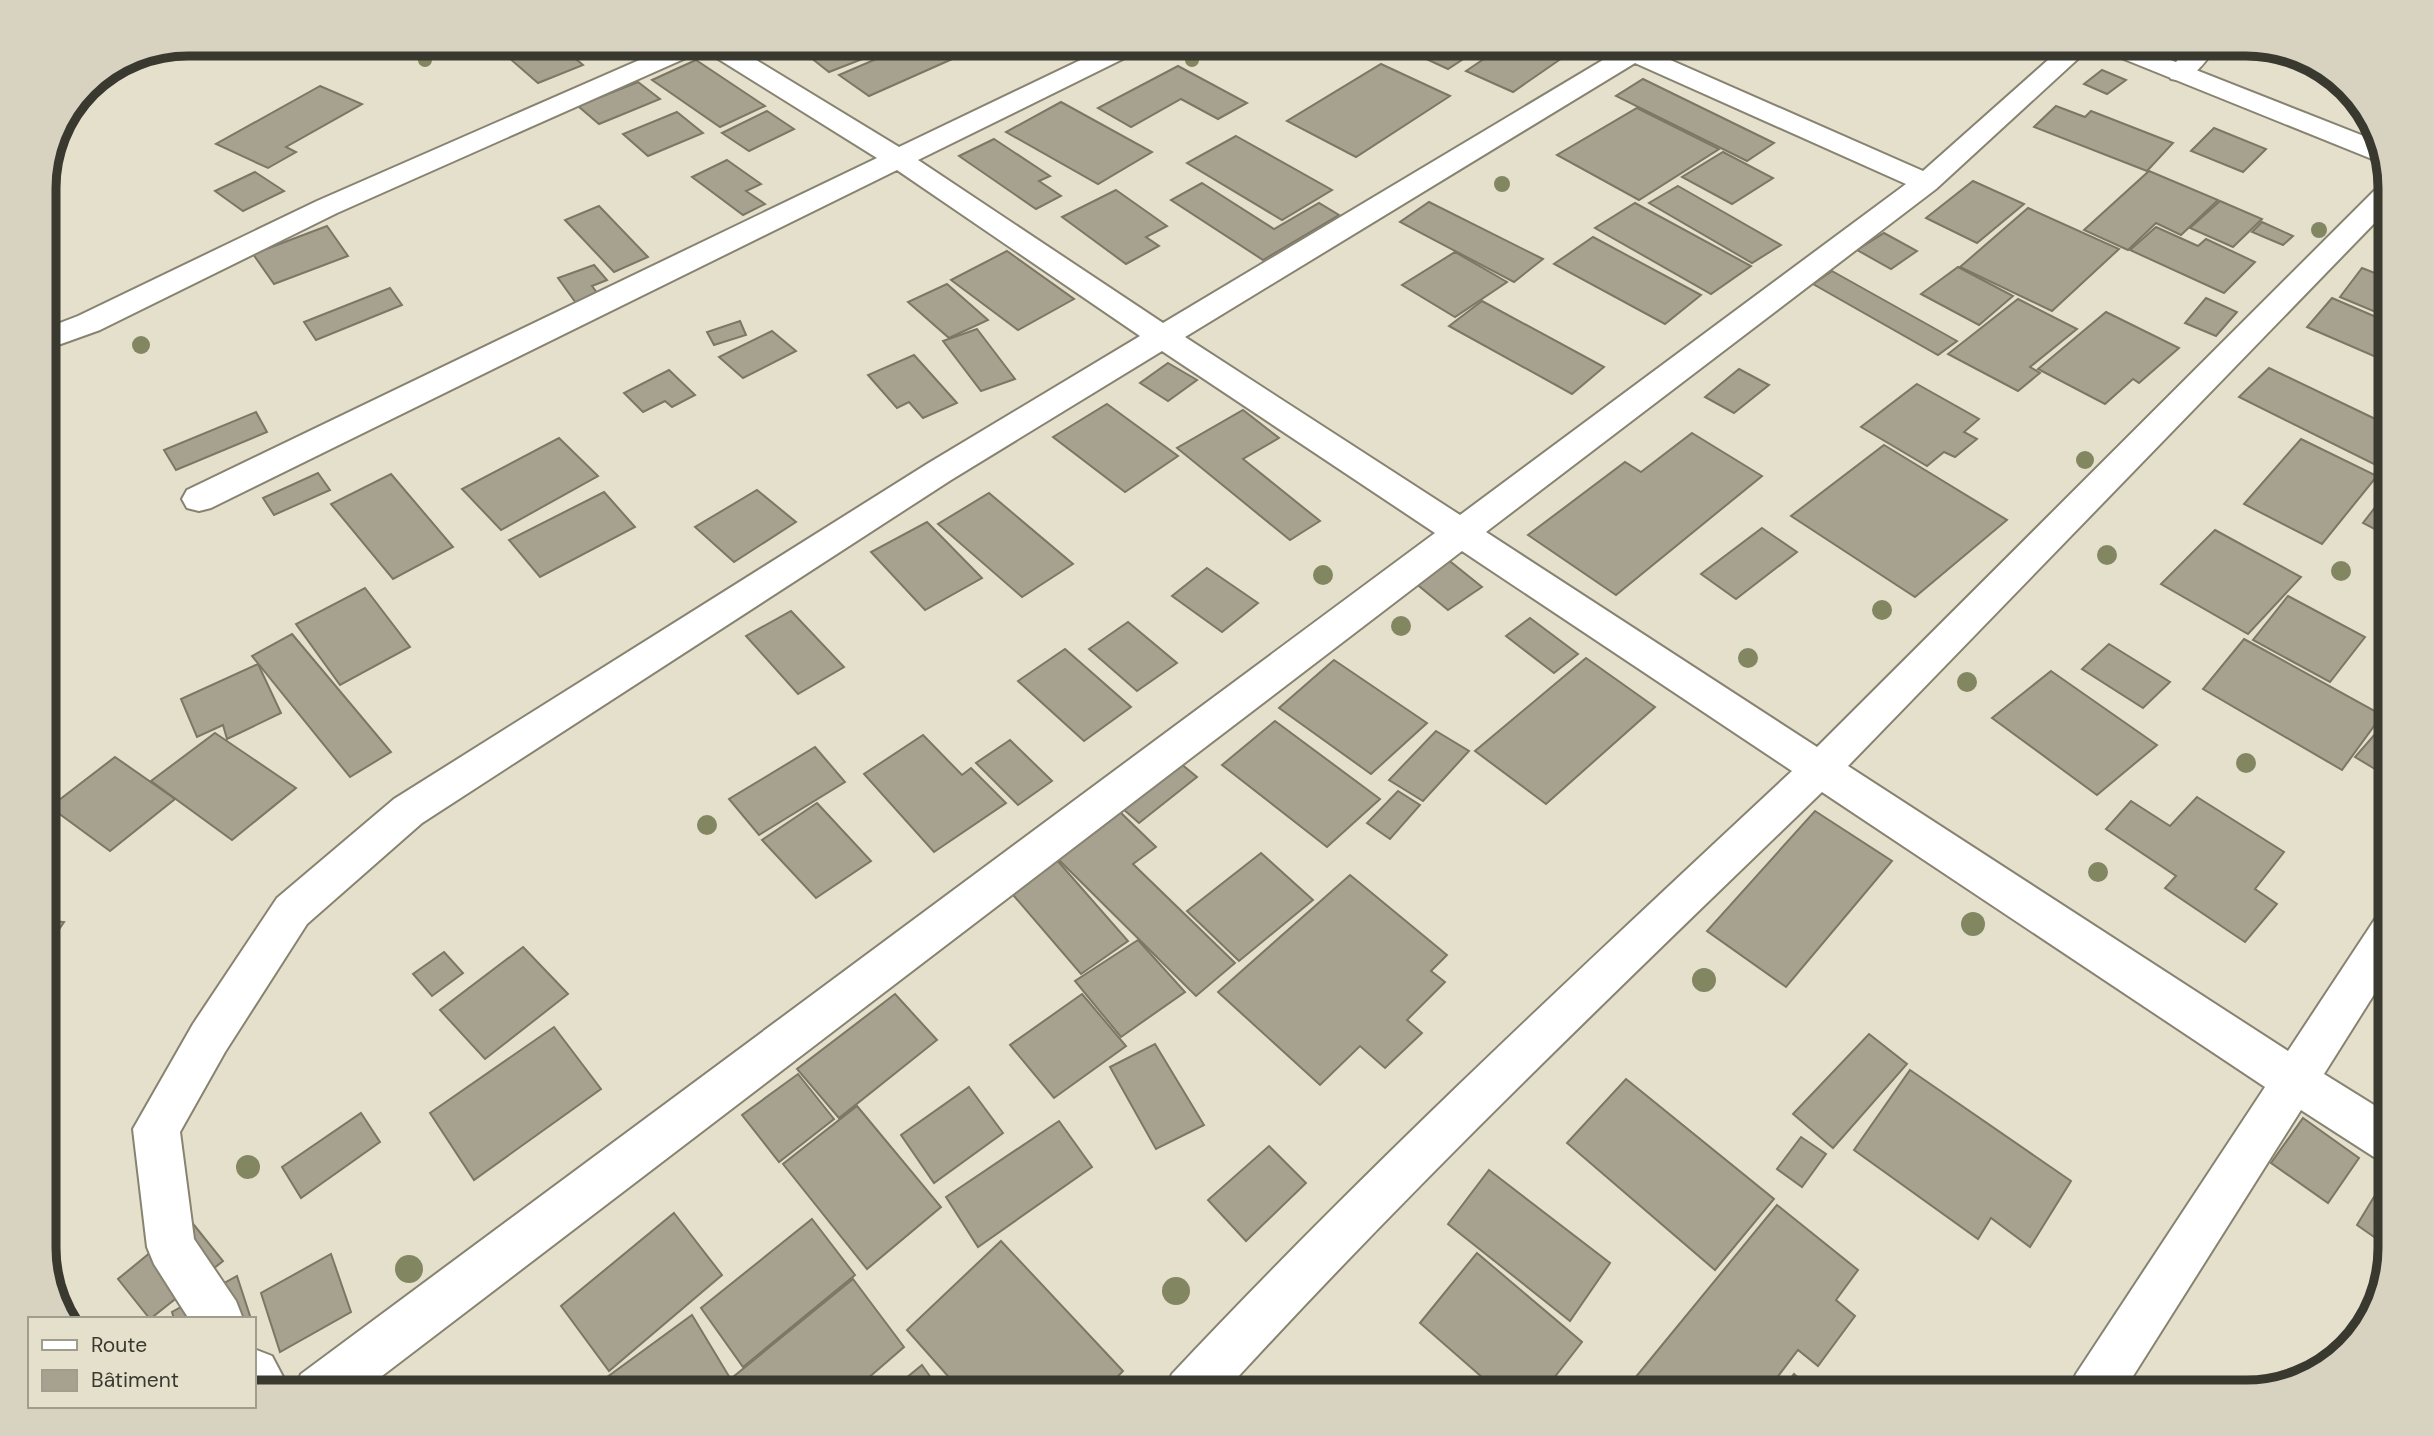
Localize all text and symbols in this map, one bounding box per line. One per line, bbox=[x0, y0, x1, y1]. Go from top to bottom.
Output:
legend bbox=[28, 1317, 256, 1408]
text: Route bbox=[91, 1331, 147, 1359]
text: Bâtiment bbox=[91, 1366, 179, 1394]

